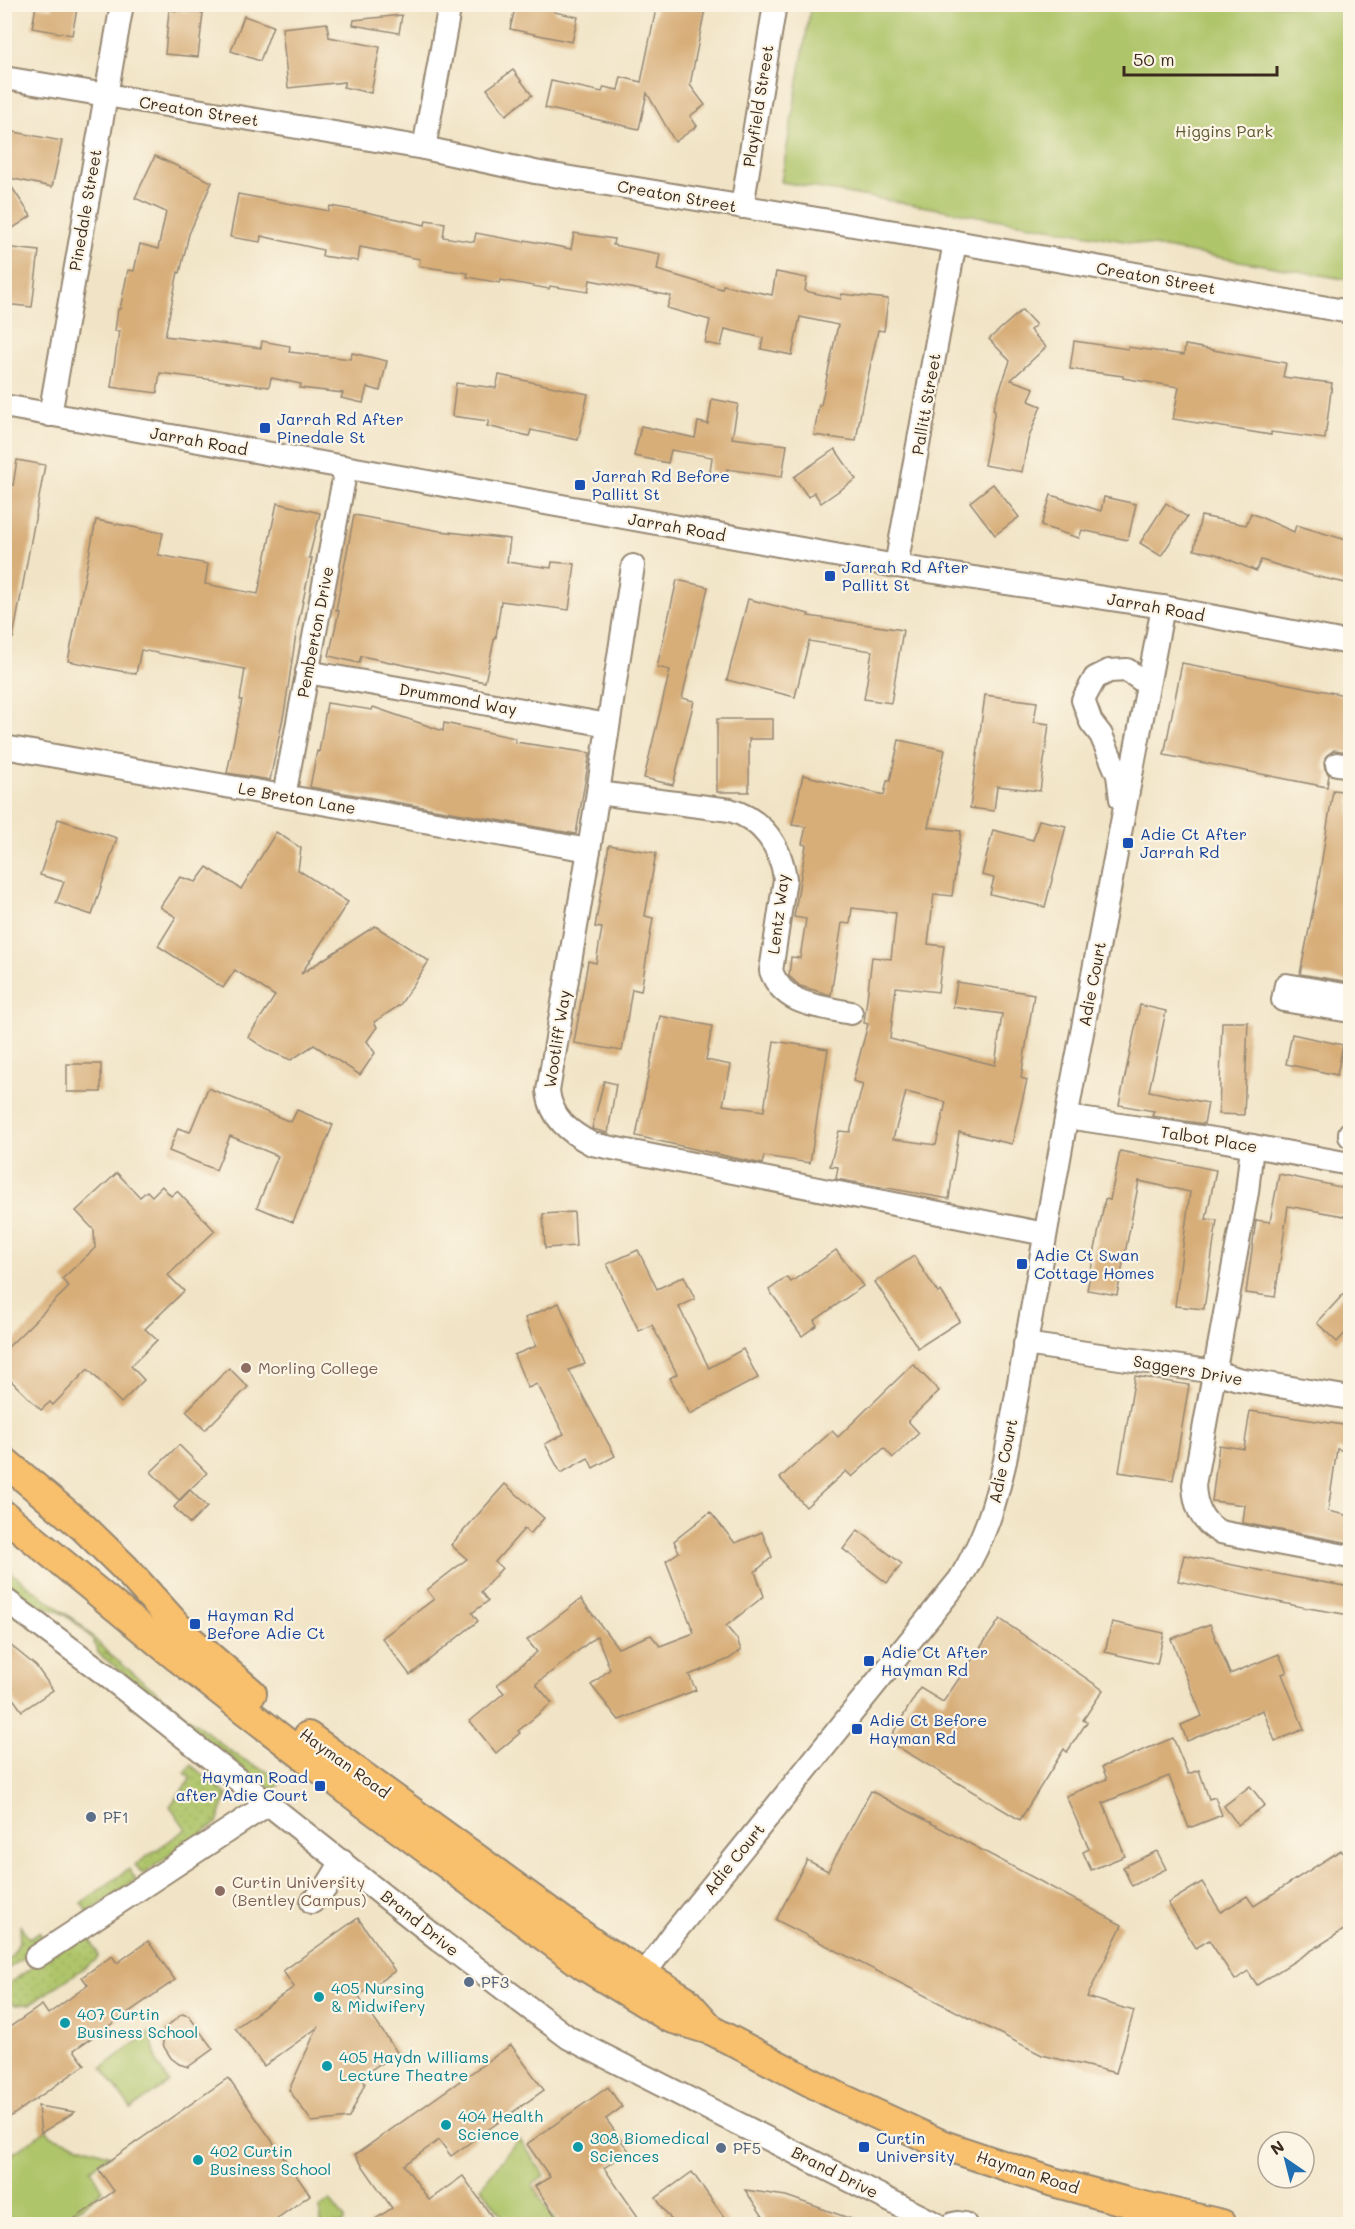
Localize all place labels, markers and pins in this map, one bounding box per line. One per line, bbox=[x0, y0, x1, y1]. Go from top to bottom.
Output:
place label: Jarrah Rd After Pinedale St bbox=[277, 408, 404, 447]
marker: Jarrah Rd After Pinedale St bbox=[258, 421, 272, 435]
place label: Jarrah Rd Before Pallitt St bbox=[592, 465, 730, 504]
marker: Jarrah Rd Before Pallitt St bbox=[573, 478, 587, 492]
place label: Jarrah Rd After Pallitt St bbox=[842, 556, 969, 595]
marker: Jarrah Rd After Pallitt St bbox=[823, 569, 837, 583]
place label: Adie Ct After Jarrah Rd bbox=[1140, 823, 1247, 862]
marker: Adie Ct After Jarrah Rd bbox=[1121, 836, 1135, 850]
place label: Adie Ct Swan Cottage Homes bbox=[1034, 1244, 1155, 1283]
marker: Adie Ct Swan Cottage Homes bbox=[1015, 1257, 1029, 1271]
place label: Morling College bbox=[258, 1357, 378, 1378]
marker: Morling College bbox=[239, 1361, 253, 1375]
place label: Hayman Rd Before Adie Ct bbox=[207, 1604, 325, 1643]
marker: Hayman Rd Before Adie Ct bbox=[188, 1617, 202, 1631]
place label: Adie Ct After Hayman Rd bbox=[881, 1641, 988, 1680]
marker: Adie Ct After Hayman Rd bbox=[862, 1654, 876, 1668]
place label: Adie Ct Before Hayman Rd bbox=[869, 1709, 987, 1748]
marker: Adie Ct Before Hayman Rd bbox=[850, 1722, 864, 1736]
place label: Hayman Road after Adie Court bbox=[176, 1766, 308, 1805]
marker: Hayman Road after Adie Court bbox=[313, 1779, 327, 1793]
place label: PF1 bbox=[103, 1806, 129, 1827]
marker: PF1 bbox=[84, 1810, 98, 1824]
place label: Curtin University (Bentley Campus) bbox=[232, 1871, 367, 1910]
marker: Curtin University (Bentley Campus) bbox=[213, 1884, 227, 1898]
place label: PF3 bbox=[481, 1971, 509, 1992]
marker: PF3 bbox=[462, 1975, 476, 1989]
place label: 405 Nursing & Midwifery bbox=[331, 1977, 425, 2016]
marker: 405 Nursing & Midwifery bbox=[312, 1990, 326, 2004]
place label: 407 Curtin Business School bbox=[77, 2003, 198, 2042]
marker: 407 Curtin Business School bbox=[58, 2016, 72, 2030]
place label: 405 Haydn Williams Lecture Theatre bbox=[339, 2046, 489, 2085]
marker: 405 Haydn Williams Lecture Theatre bbox=[320, 2059, 334, 2073]
place label: 404 Health Science bbox=[458, 2105, 543, 2144]
marker: 404 Health Science bbox=[439, 2118, 453, 2132]
place label: 308 Biomedical Sciences bbox=[590, 2127, 709, 2166]
place label: Curtin University bbox=[876, 2127, 955, 2166]
place label: PF5 bbox=[733, 2137, 761, 2158]
place label: 402 Curtin Business School bbox=[210, 2140, 331, 2179]
marker: 308 Biomedical Sciences bbox=[571, 2140, 585, 2154]
marker: Curtin University bbox=[857, 2140, 871, 2154]
marker: PF5 bbox=[714, 2141, 728, 2155]
marker: 402 Curtin Business School bbox=[191, 2153, 205, 2167]

